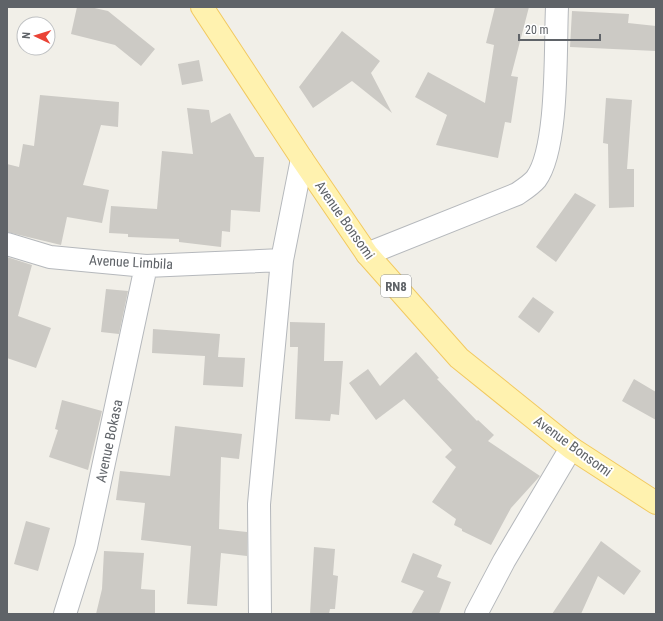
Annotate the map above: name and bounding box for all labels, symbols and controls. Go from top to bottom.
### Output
north arrow [16,16,56,56]
scale bar [519,16,600,42]
text: 20 m [525,23,549,37]
text: N [20,31,33,39]
street label: Avenue Bonsomi [312,178,378,262]
street label: Avenue Limbila [89,252,173,272]
road number: RN8 [381,275,411,297]
street label: Avenue Bokasa [92,398,126,484]
street label: Avenue Bonsomi [531,412,615,480]

